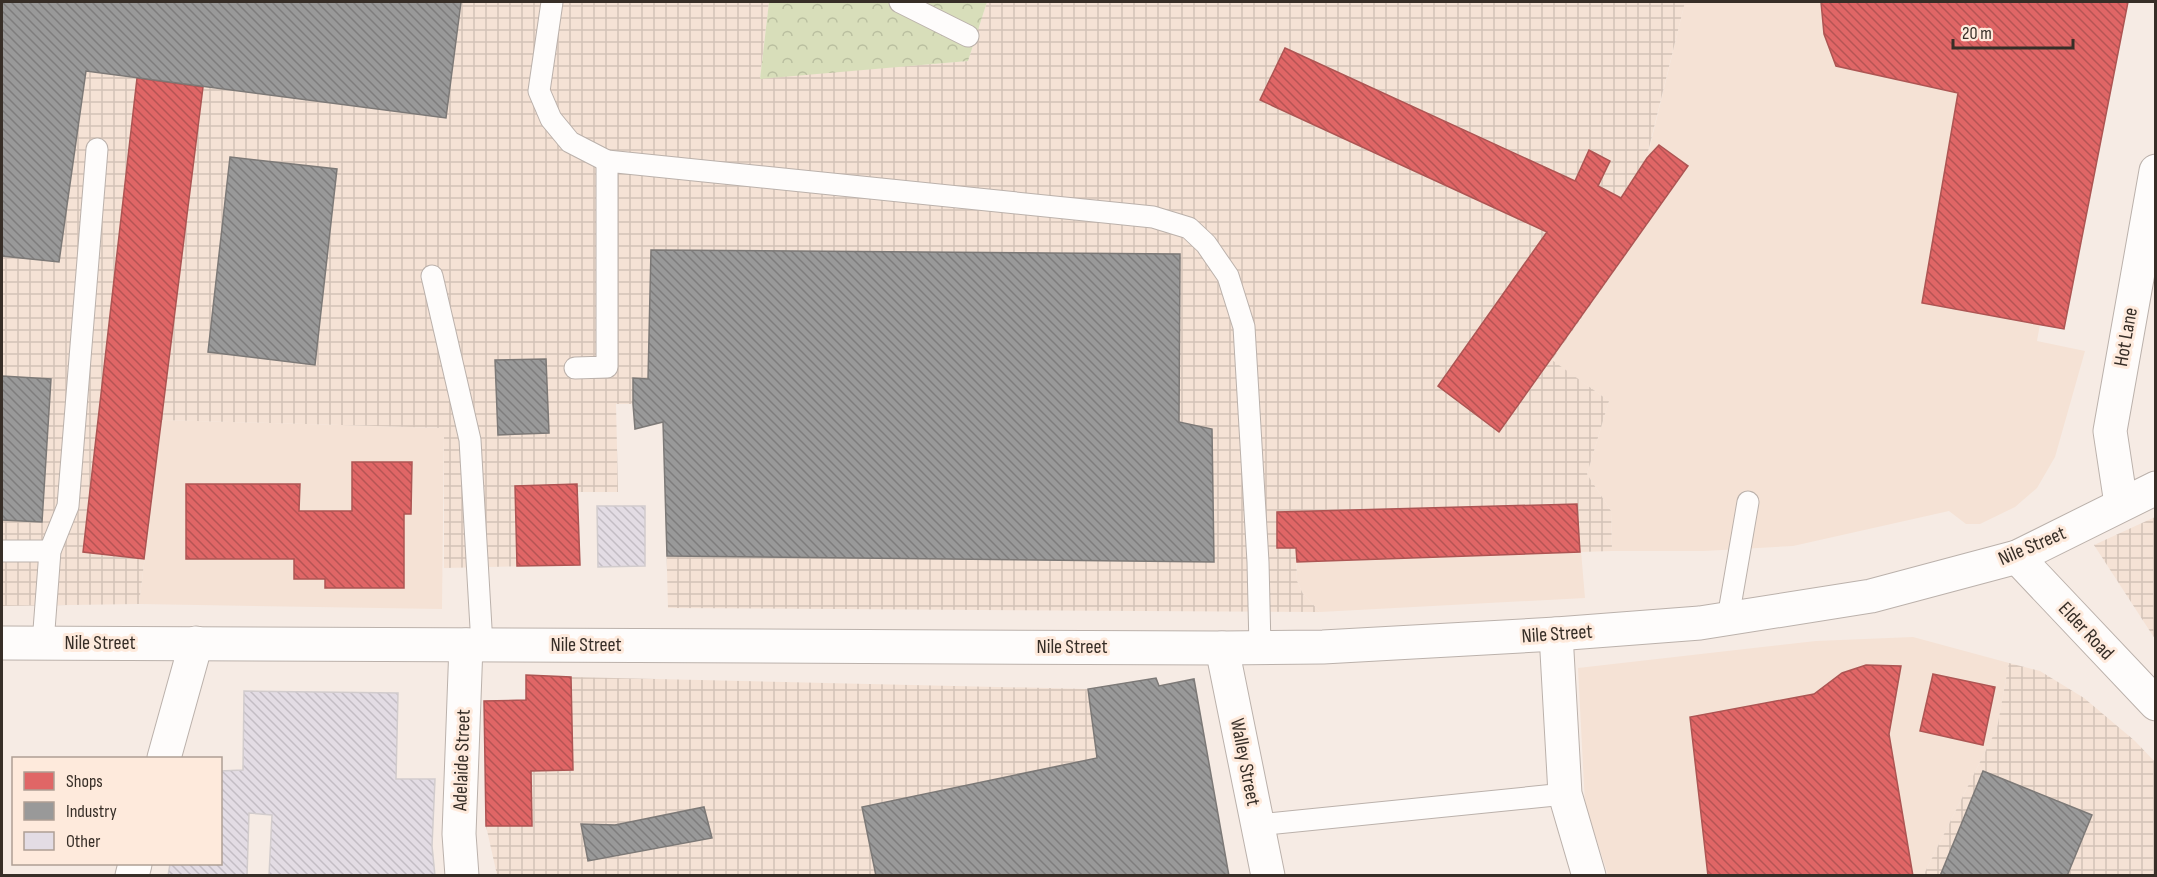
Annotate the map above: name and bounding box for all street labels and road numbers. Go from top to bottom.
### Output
street label: Hot Lane [2109,306,2143,368]
street label: Nile Street [1995,521,2069,571]
street label: Elder Road [2053,597,2119,665]
street label: Nile Street [1521,620,1593,648]
street label: Nile Street [64,631,136,655]
street label: Nile Street [550,633,622,657]
street label: Nile Street [1036,635,1108,659]
street label: Adelaide Street [448,709,476,812]
street label: Walley Street [1225,716,1265,808]

